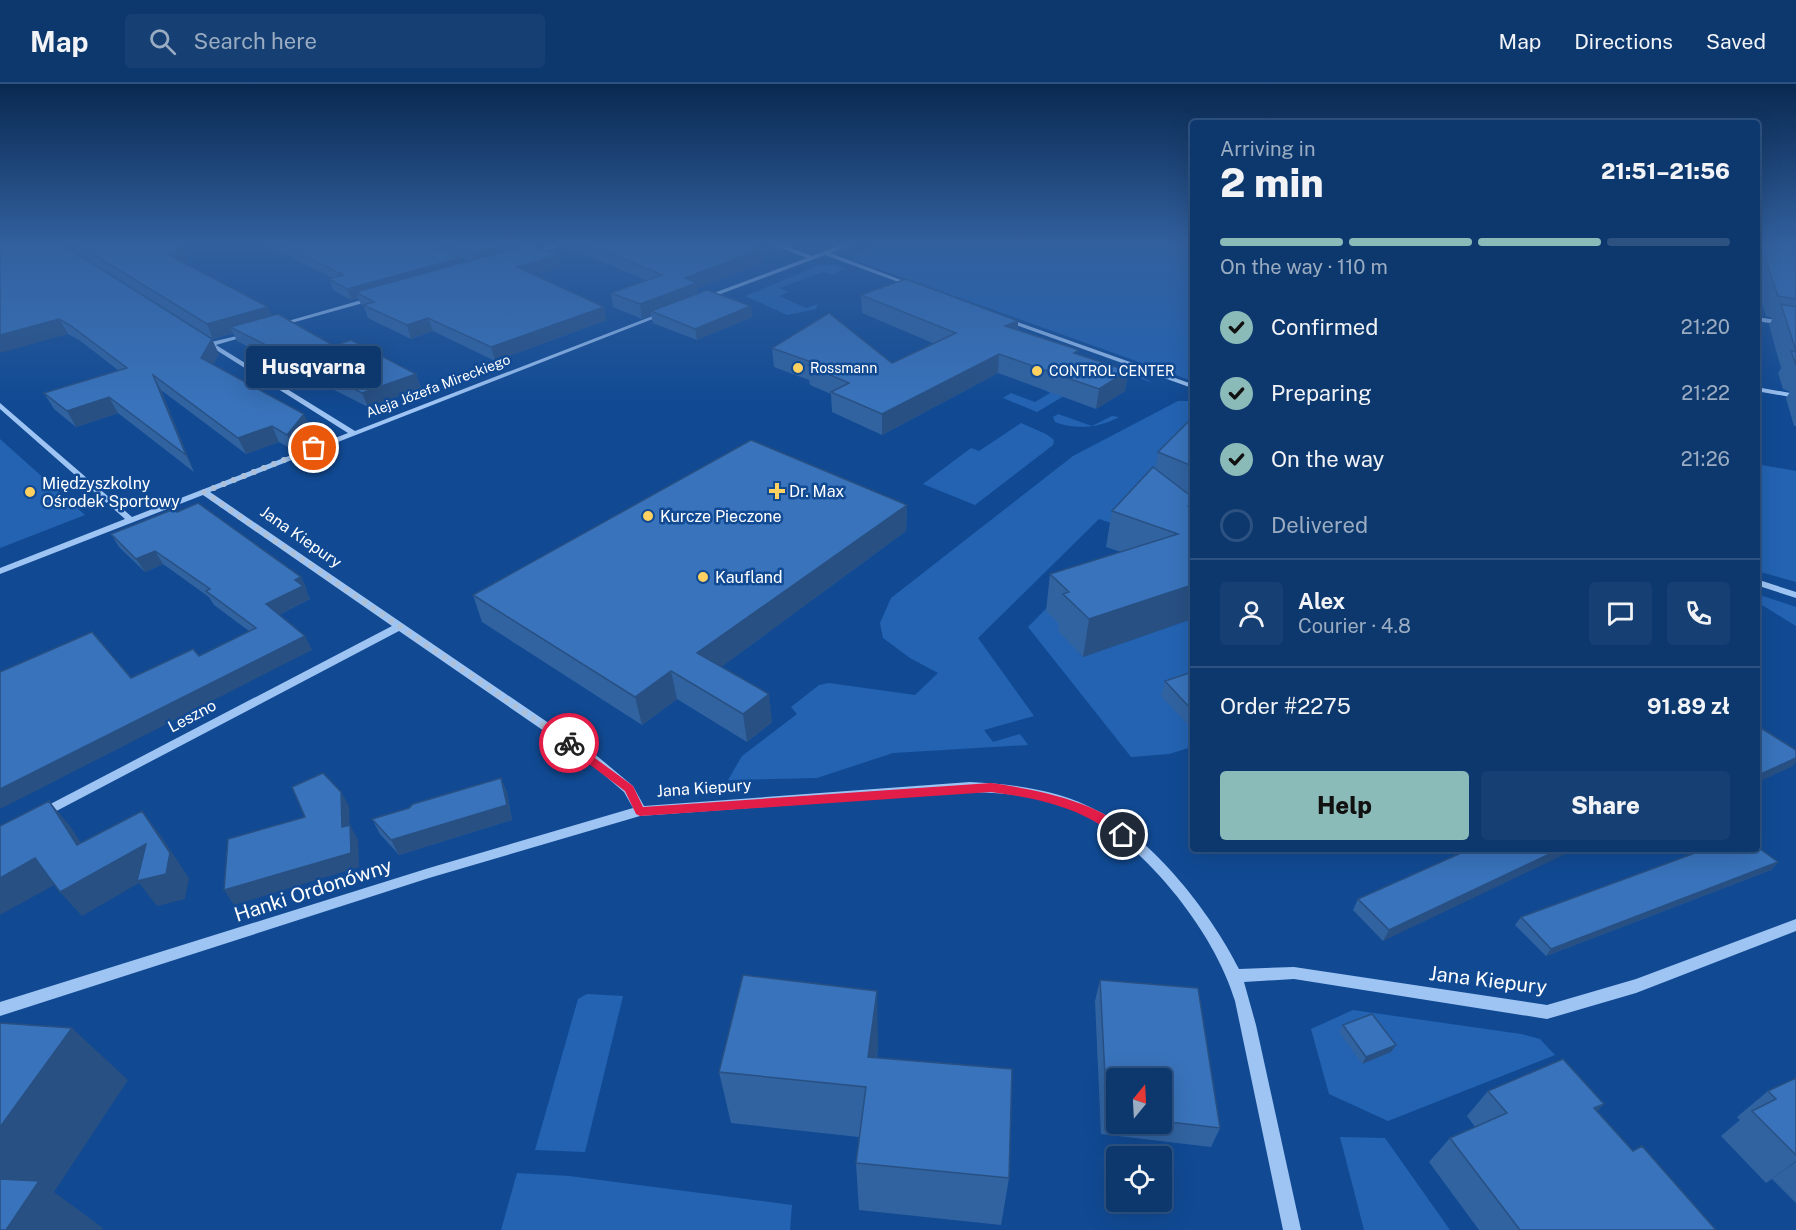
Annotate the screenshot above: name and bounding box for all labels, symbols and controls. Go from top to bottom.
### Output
search box [125,14,545,68]
text: Map [30,25,89,58]
icon: search [146,25,179,58]
text: Search here [194,28,317,54]
text: Map [1499,29,1541,54]
text: Directions [1574,29,1673,54]
text: Saved [1706,29,1766,54]
text: Arriving in [1220,137,1315,161]
text: 21:51–21:56 [1601,158,1730,184]
text: 2 min [1220,160,1324,206]
text: On the way · 110 m [1220,255,1388,279]
icon: check [1220,311,1253,344]
text: Confirmed [1271,314,1378,340]
text: 21:20 [1681,315,1730,339]
callout: Husqvarna [246,346,382,388]
street label: Aleja Józefa Mireckiego [364,351,512,421]
text: Husqvarna [262,355,365,379]
place label: Rossmann [810,360,877,376]
marker: Rossmann [791,361,805,375]
place label: CONTROL CENTER [1049,363,1174,379]
marker: CONTROL CENTER [1030,364,1044,378]
icon: check [1220,377,1253,410]
text: Preparing [1271,380,1372,406]
text: 21:22 [1681,381,1730,405]
pin [288,422,339,473]
icon: bag [297,431,330,464]
icon: check [1220,443,1253,476]
text: On the way [1271,446,1384,472]
text: 21:26 [1681,447,1730,471]
place label: Międzyszkolny Ośrodek Sportowy [42,474,180,511]
place label: Dr. Max [789,482,844,501]
marker: Dr. Max [770,484,784,498]
marker: Międzyszkolny Ośrodek Sportowy [23,485,37,499]
street label: Jana Kiepury [257,502,346,572]
place label: Kurcze Pieczone [660,507,782,526]
marker: Kurcze Pieczone [641,509,655,523]
text: Delivered [1271,512,1368,538]
place label: Kaufland [715,568,783,587]
marker: Kaufland [696,570,710,584]
button: person [1220,582,1283,645]
button: chat [1589,582,1652,645]
button: phone [1667,582,1730,645]
text: Alex [1298,588,1345,614]
text: Courier · 4.8 [1298,614,1411,638]
text: Order #2275 [1220,693,1351,719]
text: 91.89 zł [1647,693,1730,719]
street label: Leszno [165,695,219,737]
courier [539,713,599,773]
icon: bike [553,727,586,760]
button: Help [1220,771,1469,840]
button: Share [1481,771,1730,840]
street label: Jana Kiepury [656,775,752,801]
pin [1097,809,1148,860]
icon: home [1106,818,1139,851]
street label: Hanki Ordonówny [231,853,395,927]
street label: Jana Kiepury [1428,961,1549,999]
north arrow [1106,1068,1172,1134]
map controls [1106,1068,1172,1212]
button: locate [1106,1146,1172,1212]

